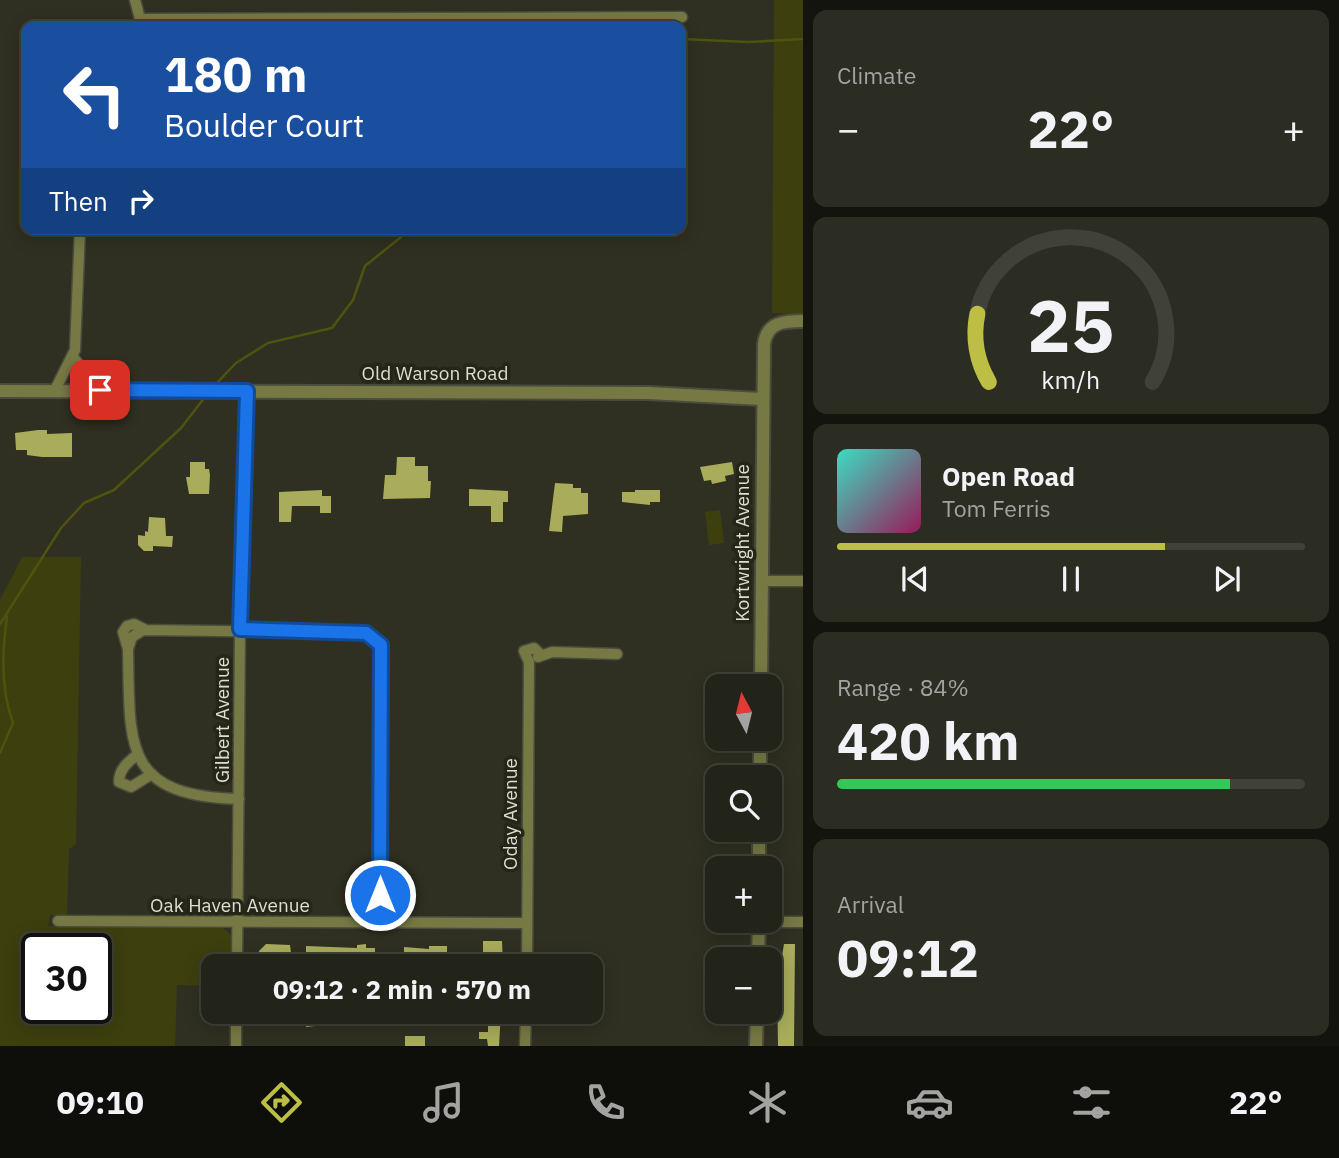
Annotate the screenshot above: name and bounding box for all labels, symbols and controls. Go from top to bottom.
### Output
text: 180 m [164,42,308,105]
icon: left [49,49,140,140]
text: Climate [837,60,916,90]
text: 22° [1028,95,1114,162]
text: Boulder Court [164,104,364,146]
text: − [837,104,860,153]
text: + [1282,104,1305,153]
icon: right [122,182,160,220]
text: Then [49,184,108,218]
text: 25 [1027,277,1115,372]
pin [70,360,130,420]
street label: Old Warson Road [362,361,508,385]
text: km/h [1042,363,1100,396]
icon: arrive [81,371,119,409]
text: Open Road [942,459,1075,493]
street label: Kortwright Avenue [730,464,754,622]
text: Tom Ferris [942,493,1051,523]
icon: previous [896,560,934,598]
icon: pause [1052,560,1090,598]
icon: next [1208,560,1246,598]
street label: Gilbert Avenue [210,657,234,783]
text: Range · 84% [837,672,969,702]
north arrow [705,674,782,751]
map controls [705,674,782,1024]
text: 420 km [837,707,1019,774]
street label: Oday Avenue [498,758,522,870]
button: search [705,765,782,842]
button: + [705,856,782,933]
position arrow [343,858,417,932]
text: Arrival [837,889,904,919]
street label: Oak Haven Avenue [150,893,310,917]
text: 09:12 [837,924,979,991]
speed limit sign: 30 [21,933,112,1024]
button: − [705,947,782,1024]
text: 09:12 · 2 min · 570 m [273,972,531,1006]
icon: directions [257,1078,306,1127]
icon: music [419,1078,468,1127]
icon: phone [581,1078,630,1127]
icon: climate [743,1078,792,1127]
icon: car [905,1078,954,1127]
icon: filters [1067,1078,1116,1127]
text: 09:10 [57,1081,144,1123]
text: 22° [1229,1081,1282,1123]

